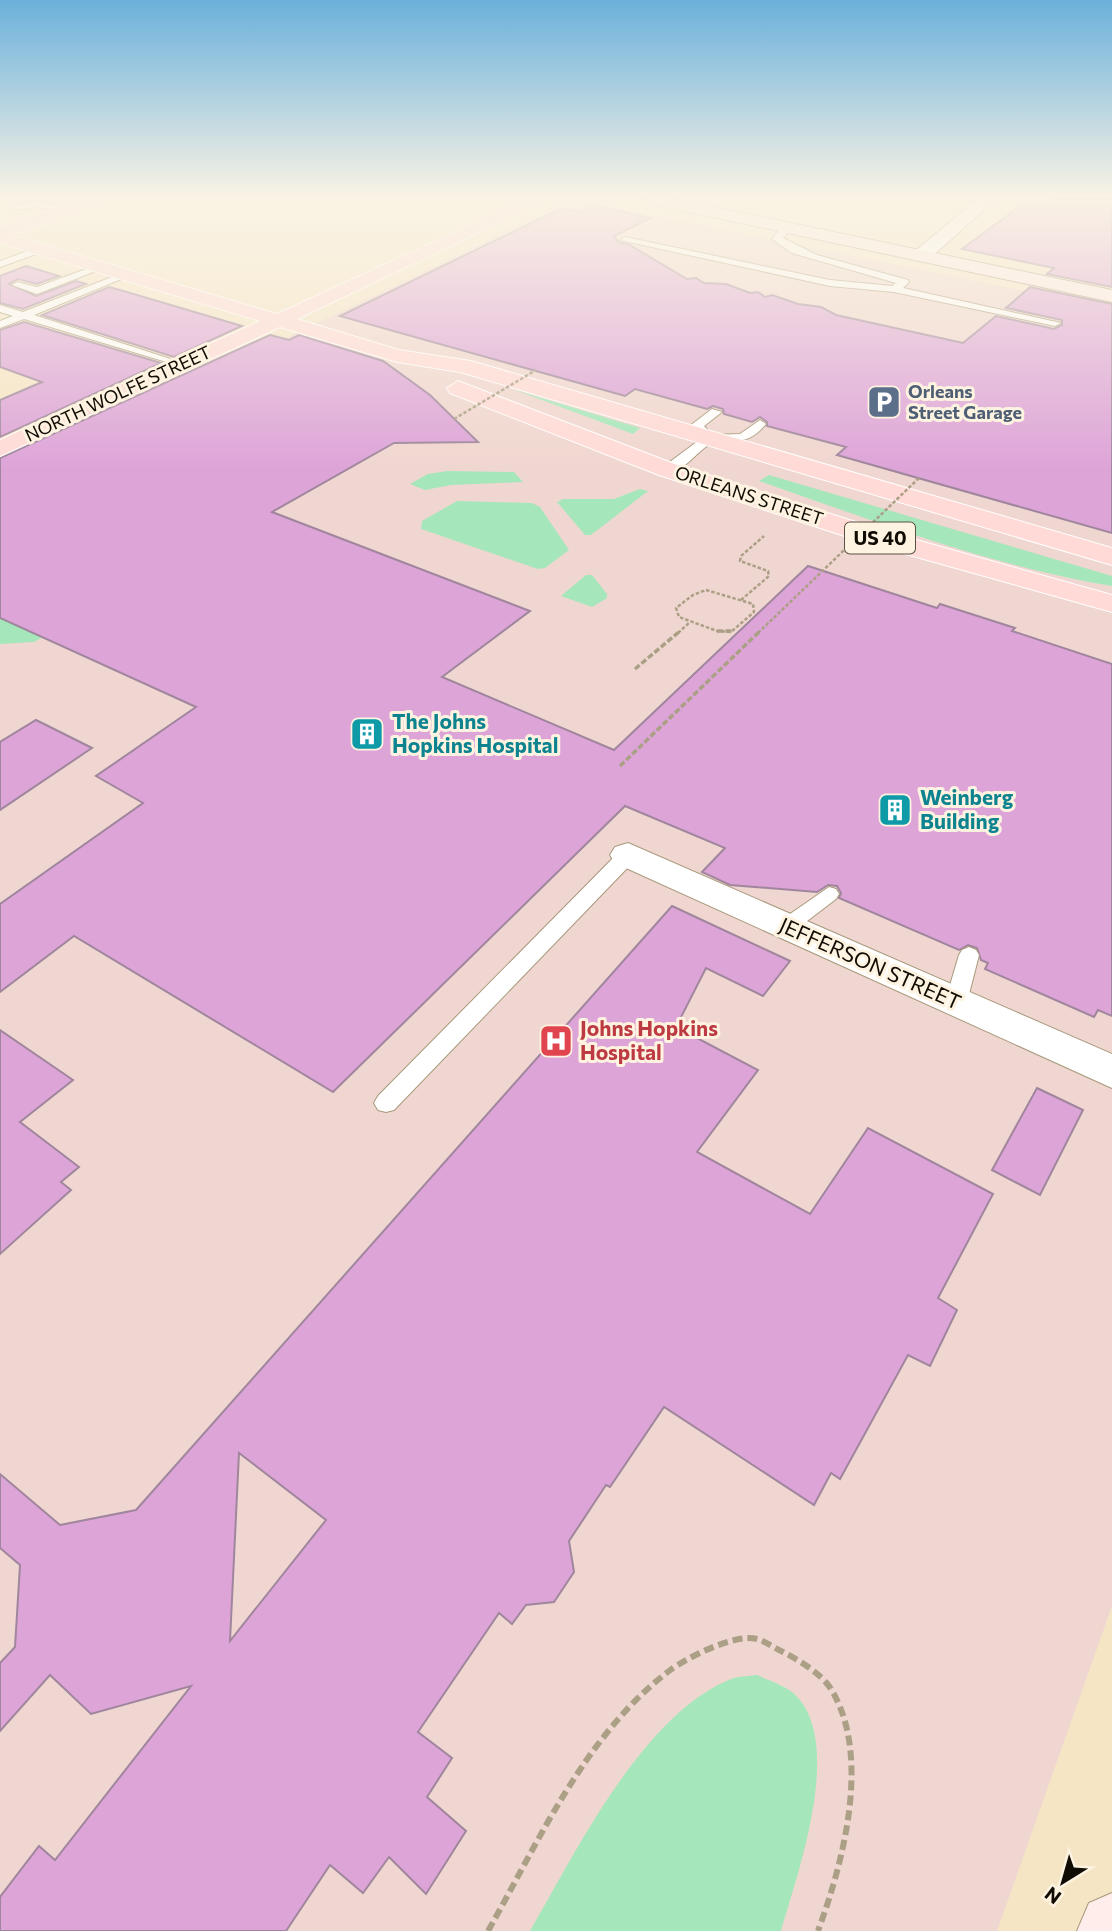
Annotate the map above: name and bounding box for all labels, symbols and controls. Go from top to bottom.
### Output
street label: NORTH WOLFE STREET [21,340,214,446]
place label: Orleans Street Garage [908,380,1022,423]
parking icon: Orleans Street Garage [865,383,903,421]
street label: ORLEANS STREET [672,461,826,529]
road number: US 40 [845,523,915,554]
place label: The Johns Hopkins Hospital [392,708,558,757]
building icon: The Johns Hopkins Hospital [348,715,386,753]
place label: Weinberg Building [920,784,1014,833]
building icon: Weinberg Building [876,791,914,829]
street label: JEFFERSON STREET [776,911,965,1014]
place label: Johns Hopkins Hospital [580,1015,718,1064]
hospital icon: Johns Hopkins Hospital [537,1022,575,1060]
north arrow [1028,1847,1098,1917]
text: N [1040,1882,1065,1909]

